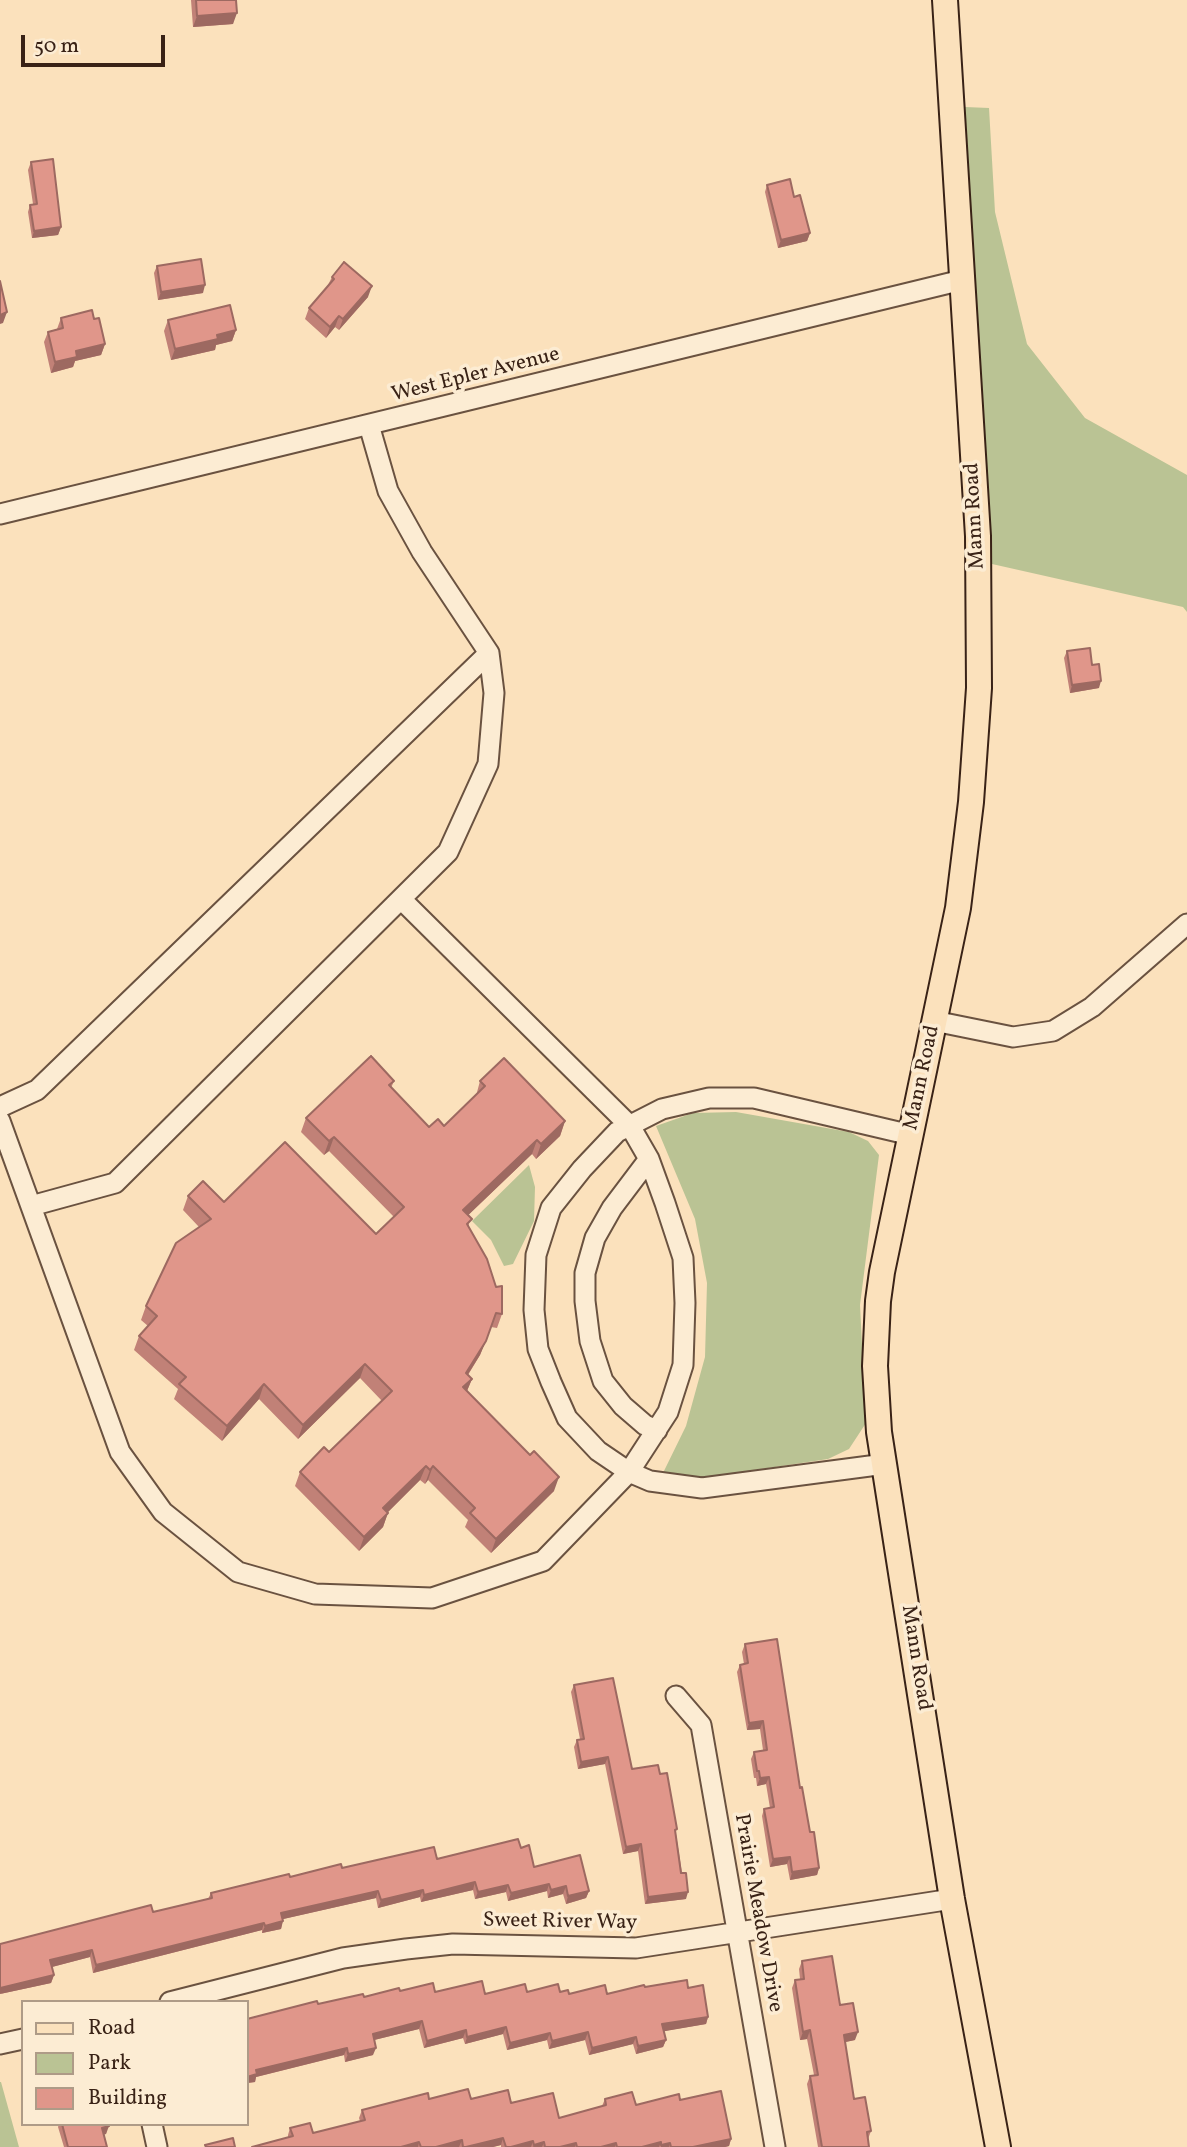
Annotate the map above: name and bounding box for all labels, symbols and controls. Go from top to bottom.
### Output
scale bar [24,21,168,65]
text: 50 m [34,32,79,61]
street label: West Epler Avenue [389,343,563,409]
street label: Mann Road [961,462,991,570]
street label: Mann Road [900,1023,946,1133]
street label: Mann Road [894,1603,936,1713]
street label: Prairie Meadow Drive [727,1812,787,2014]
street label: Sweet River Way [483,1909,637,1937]
legend [21,2000,248,2126]
text: Road [88,2014,135,2043]
text: Park [88,2049,131,2078]
text: Building [88,2084,167,2113]

